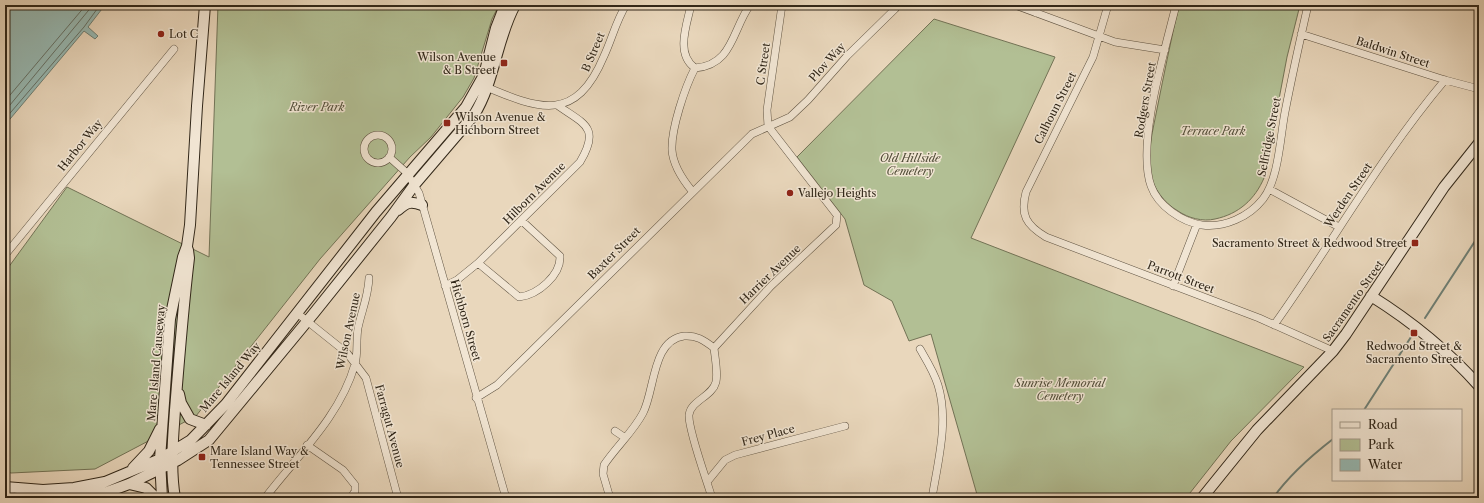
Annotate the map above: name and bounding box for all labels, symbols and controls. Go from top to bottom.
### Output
place label: Lot C [169,27,198,41]
marker: Lot C [156,29,166,39]
street label: B Street [578,30,608,74]
street label: Baldwin Street [1354,33,1432,71]
street label: Plov Way [806,39,849,84]
street label: C Street [753,42,773,86]
place label: Wilson Avenue & B Street [416,50,496,77]
marker: Wilson Avenue & B Street [499,58,509,68]
street label: Rodgers Street [1131,61,1159,139]
street label: Calhoun Street [1031,70,1079,146]
street label: Selfridge Street [1254,96,1284,178]
park label: River Park [289,100,345,114]
place label: Wilson Avenue & Hichborn Street [454,110,546,137]
street label: Harbor Way [55,116,106,174]
marker: Wilson Avenue & Hichborn Street [442,118,452,128]
park label: Terrace Park [1180,124,1246,138]
park label: Old Hillside Cemetery [880,151,941,178]
street label: Hilborn Avenue [500,159,568,227]
street label: Werden Street [1320,160,1375,231]
place label: Vallejo Heights [797,186,876,200]
marker: Vallejo Heights [785,188,795,198]
street label: Baxter Street [585,224,643,282]
place label: Sacramento Street & Redwood Street [1212,236,1407,250]
marker: Sacramento Street & Redwood Street [1410,238,1420,248]
street label: Harrier Avenue [736,241,804,307]
street label: Sacramento Street [1320,257,1386,345]
street label: Parrott Street [1146,258,1217,296]
street label: Hichborn Street [448,277,484,363]
street label: Wilson Avenue [333,291,363,372]
street label: Mare Island Causeway [144,303,168,422]
marker: Redwood Street & Sacramento Street [1409,328,1419,338]
street label: Mare Island Way [197,338,264,415]
place label: Redwood Street & Sacramento Street [1366,339,1462,366]
park label: Sunrise Memorial Cemetery [1014,376,1107,403]
street label: Farragut Avenue [372,383,408,469]
legend [1332,409,1462,481]
text: Road [1368,417,1398,432]
street label: Frey Place [740,421,796,449]
text: Park [1368,437,1395,452]
place label: Mare Island Way & Tennessee Street [210,444,309,471]
marker: Mare Island Way & Tennessee Street [197,452,207,462]
text: Water [1367,457,1402,472]

